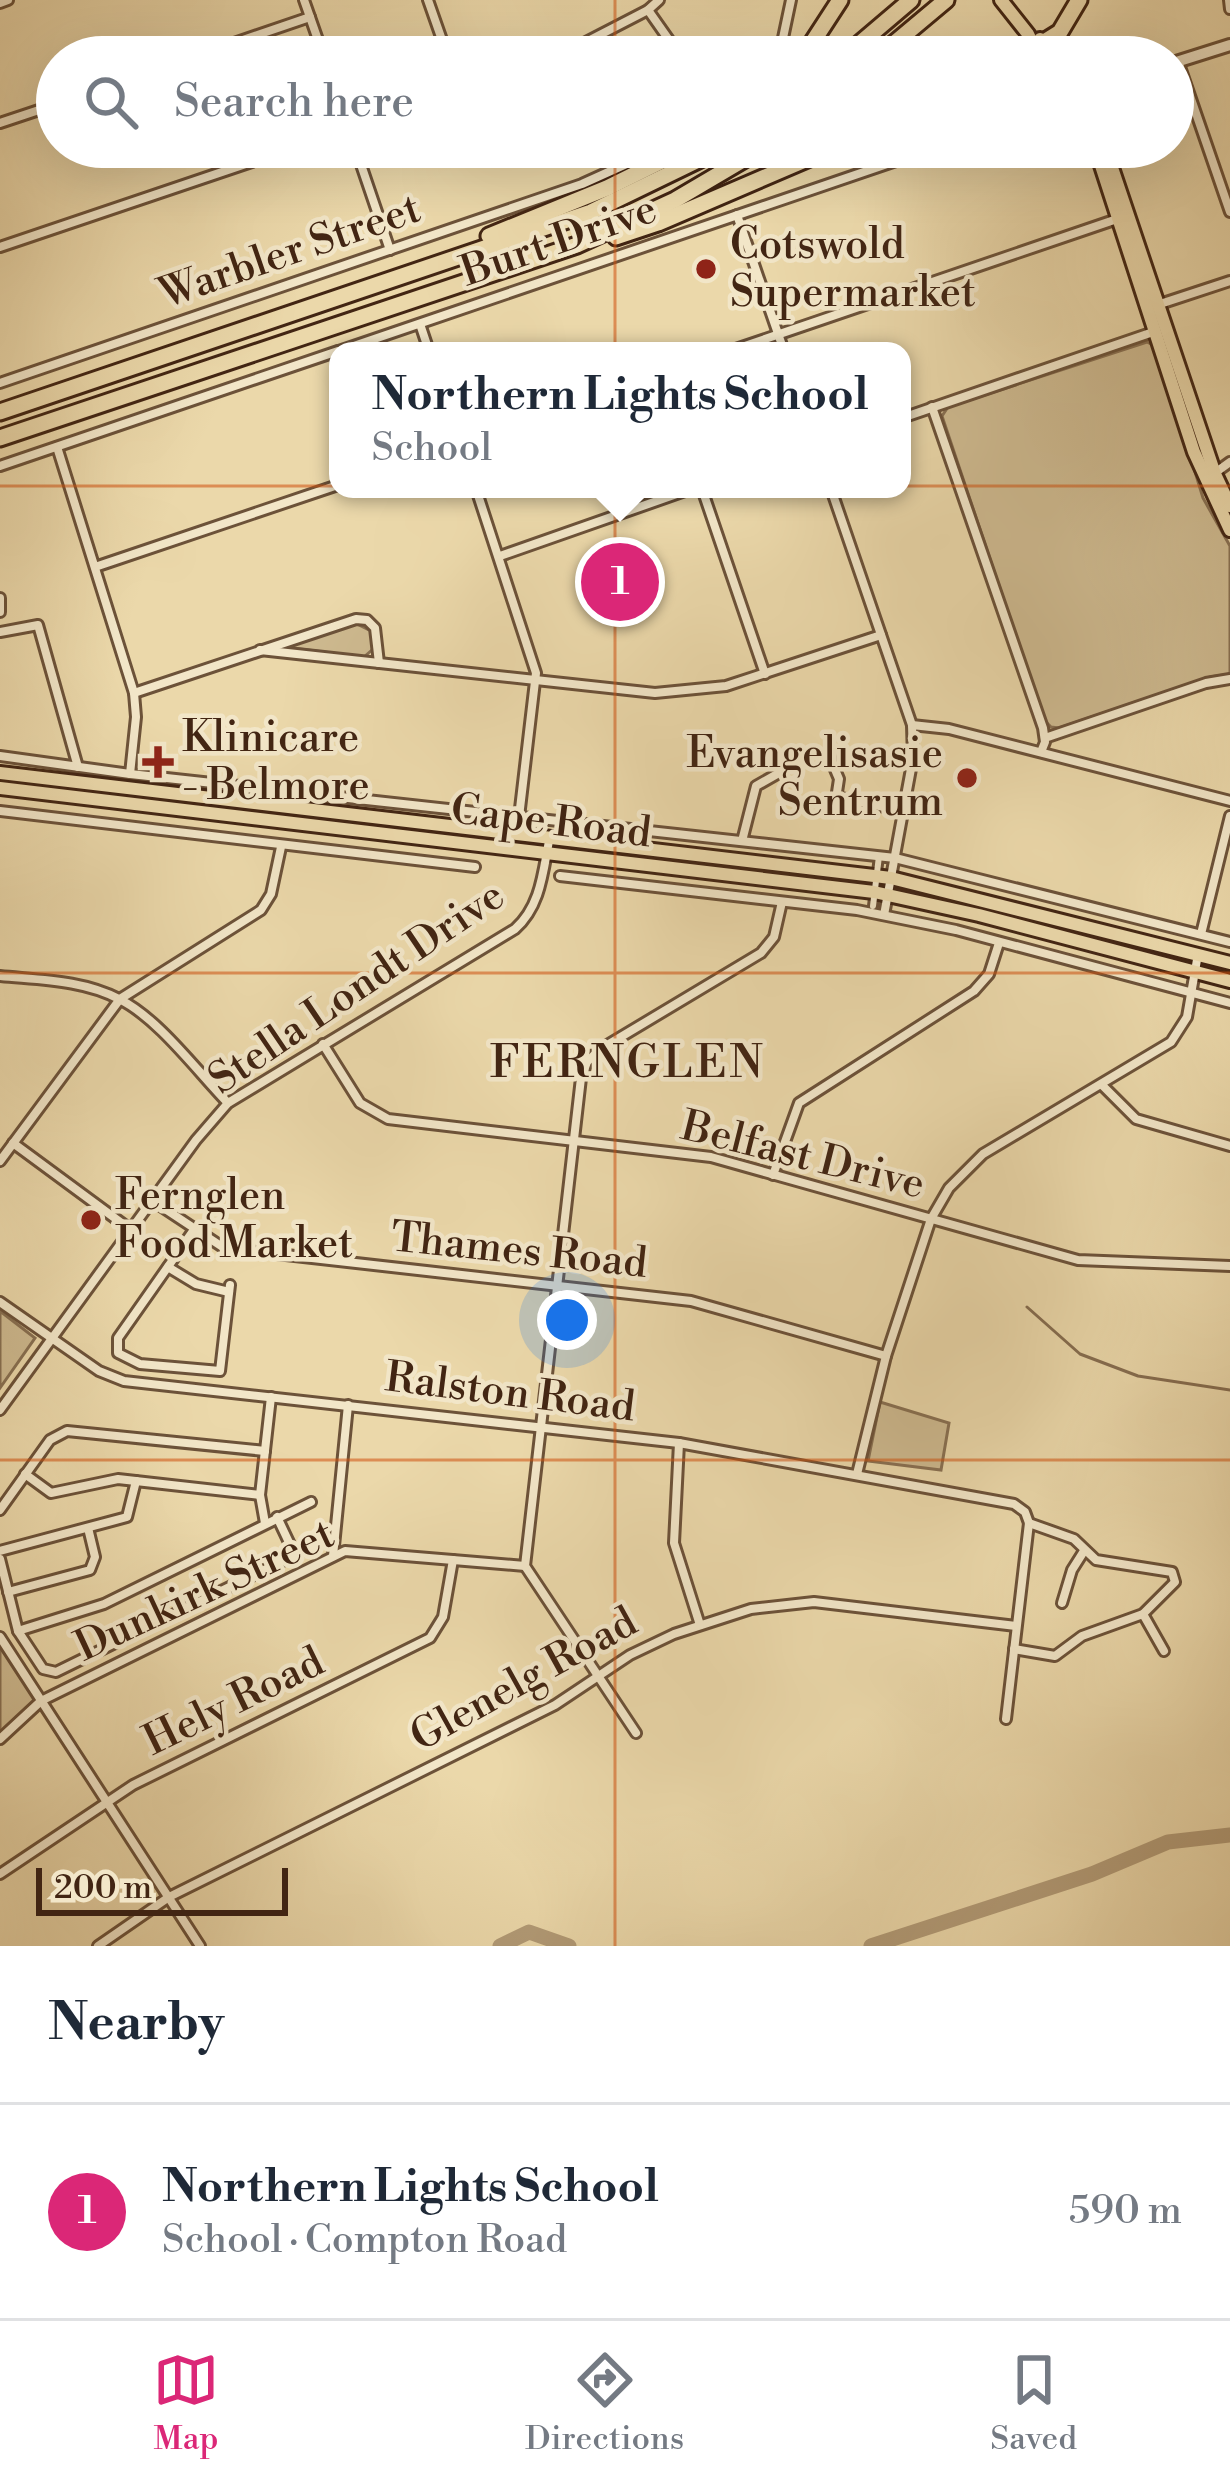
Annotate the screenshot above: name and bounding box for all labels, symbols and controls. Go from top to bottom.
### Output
search box [36,36,1194,168]
icon: search [78,69,144,135]
text: Search here [174,74,414,131]
street label: Warbler Street [150,182,428,322]
street label: Burt Drive [453,183,664,299]
place label: Cotswold Supermarket [730,219,976,320]
marker: Cotswold Supermarket [693,256,719,282]
popup [329,342,911,498]
text: Northern Lights School [372,367,868,424]
text: School [372,424,492,473]
pin: 1 [581,537,659,627]
place label: Klinicare - Belmore [182,712,370,813]
place label: Evangelisasie Sentrum [686,728,943,829]
marker: Klinicare - Belmore [145,749,171,775]
marker: Evangelisasie Sentrum [954,765,980,791]
street label: Cape Road [448,783,654,861]
street label: Stella Londt Drive [199,869,515,1107]
district label: FERNGLEN [490,1035,766,1092]
street label: Belfast Drive [675,1100,930,1212]
place label: Fernglen Food Market [115,1170,353,1271]
marker: Fernglen Food Market [78,1207,104,1233]
street label: Thames Road [388,1211,650,1291]
your location [537,1290,597,1350]
street label: Ralston Road [382,1351,638,1435]
street label: Dunkirk Street [67,1508,343,1674]
street label: Glenelg Road [401,1596,647,1765]
street label: Hely Road [135,1636,333,1769]
scale bar [36,1862,288,1915]
text: 200 m [54,1868,152,1909]
text: Nearby [48,1992,224,2056]
text: Northern Lights School [162,2159,659,2216]
text: 1 [78,2187,96,2236]
text: 590 m [1069,2187,1182,2236]
text: School · Compton Road [162,2216,567,2265]
tab: Map [153,2347,219,2460]
tab: Directions [525,2347,684,2460]
tab: Saved [990,2347,1077,2460]

